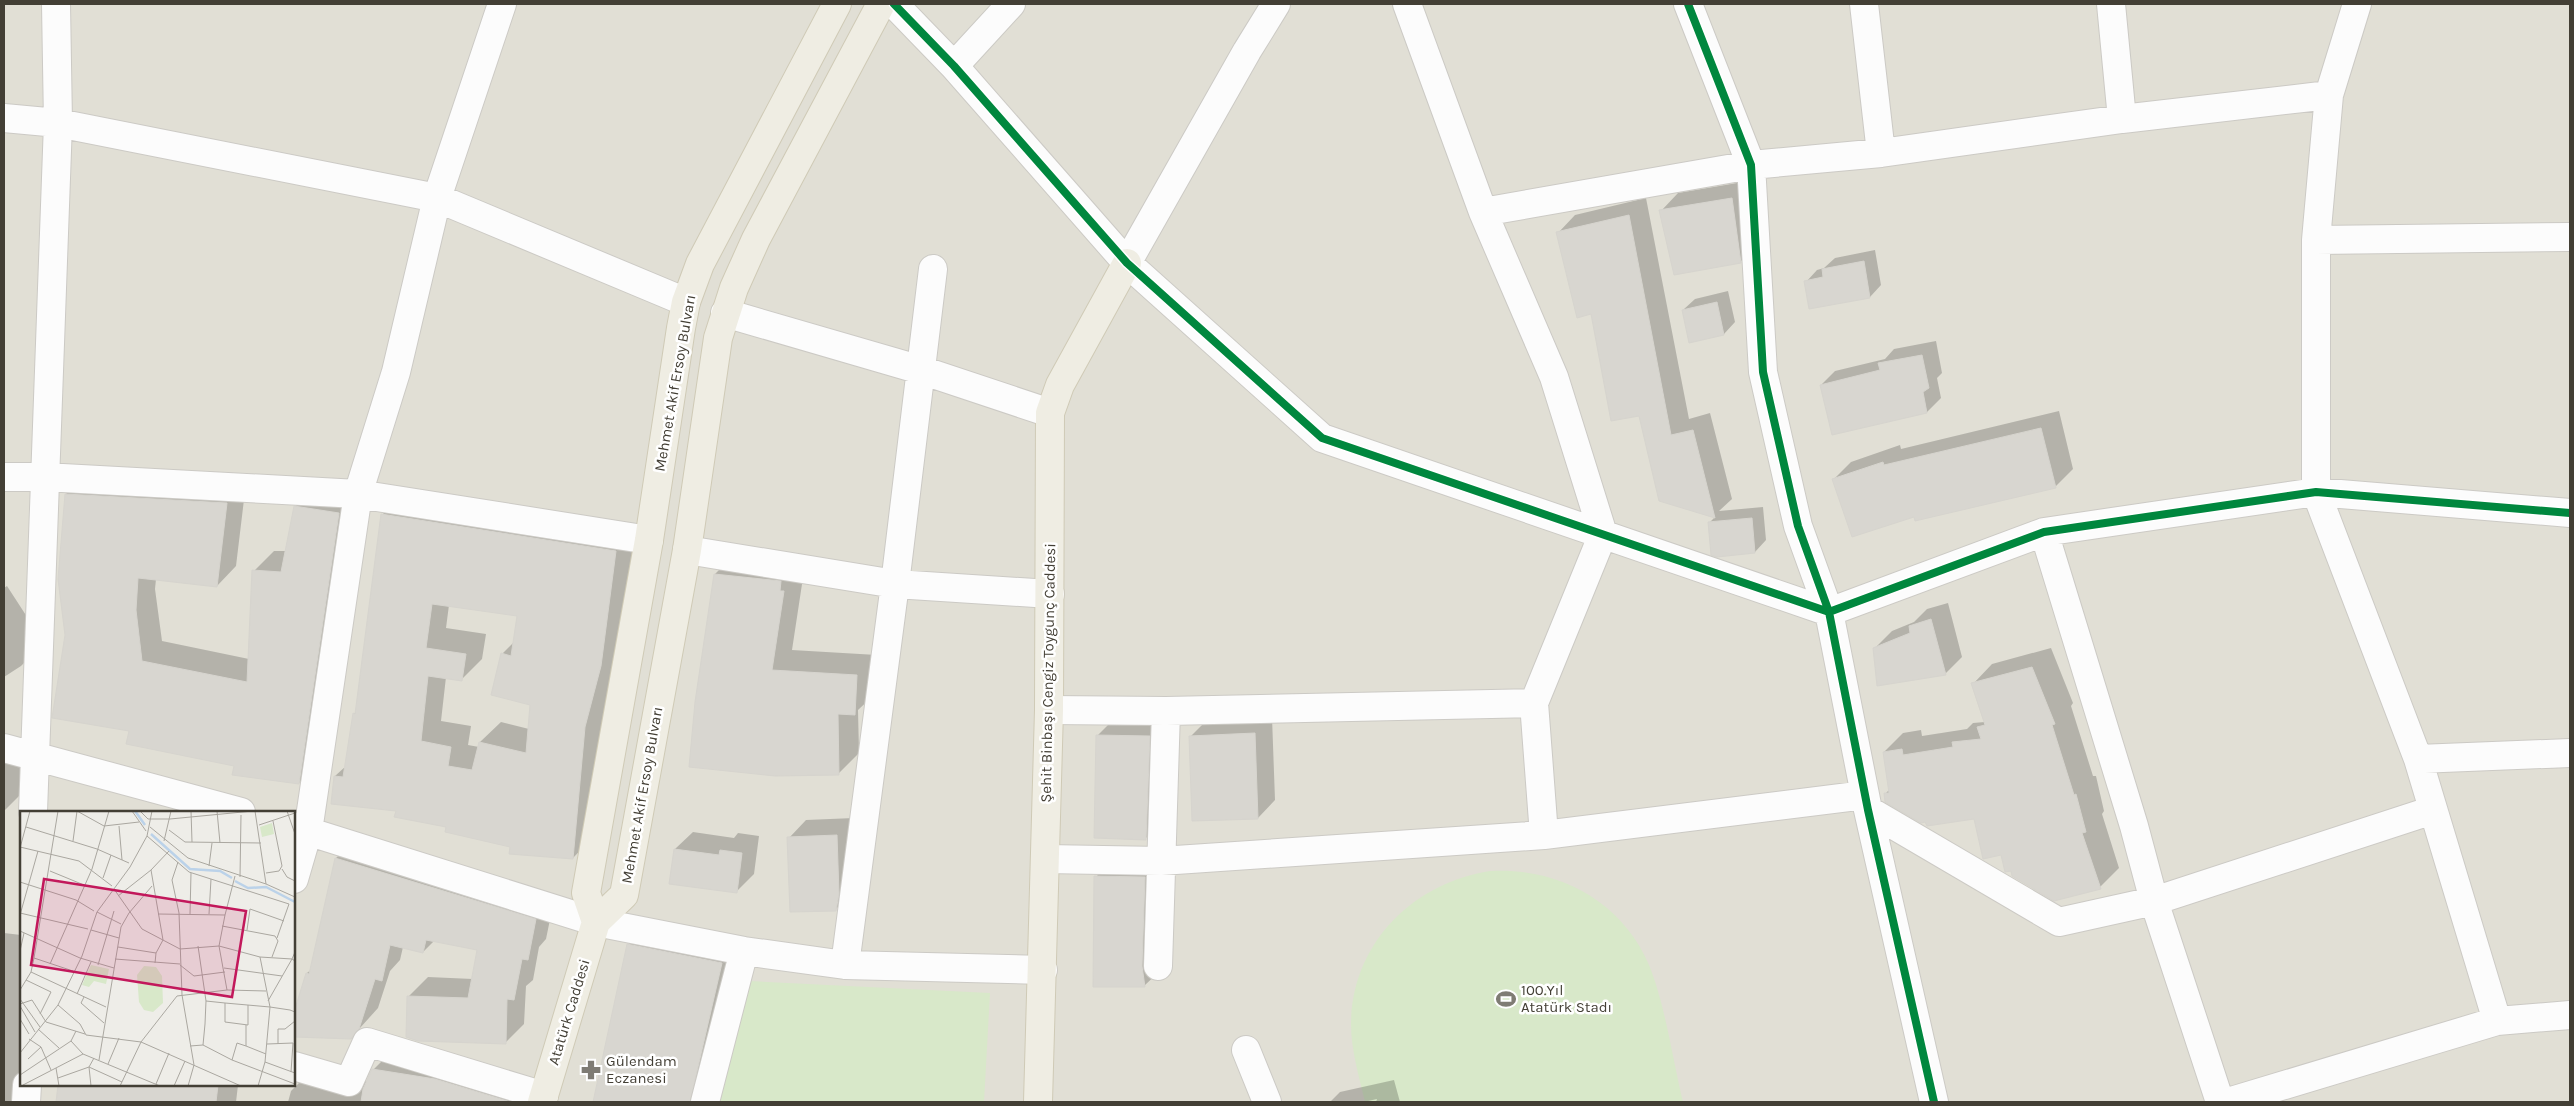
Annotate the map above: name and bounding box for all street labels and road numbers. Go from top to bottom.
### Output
street label: Mehmet Akif Ersoy Bulvarı [651,293,699,473]
street label: Şehit Binbaşı Cengiz Toygunç Caddesi [1037,543,1059,803]
street label: Mehmet Akif Ersoy Bulvarı [618,705,666,885]
street label: Atatürk Caddesi [544,957,594,1067]

